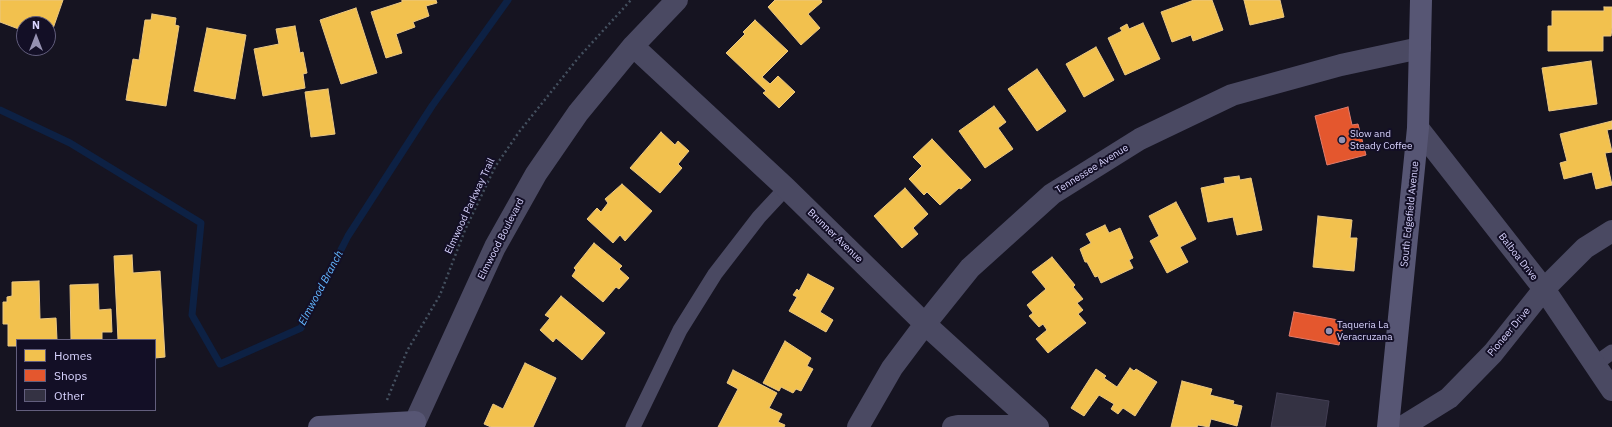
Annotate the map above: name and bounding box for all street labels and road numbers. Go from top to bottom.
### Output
street label: Tennessee Avenue [1053,142,1131,196]
street label: Elmwood Parkway Trail [443,156,497,256]
street label: South Edgefield Avenue [1398,161,1422,267]
street label: Elmwood Boulevard [475,196,527,282]
street label: Brunner Avenue [805,207,865,265]
street label: Balboa Drive [1496,231,1540,283]
street label: Pioneer Drive [1485,305,1533,359]

